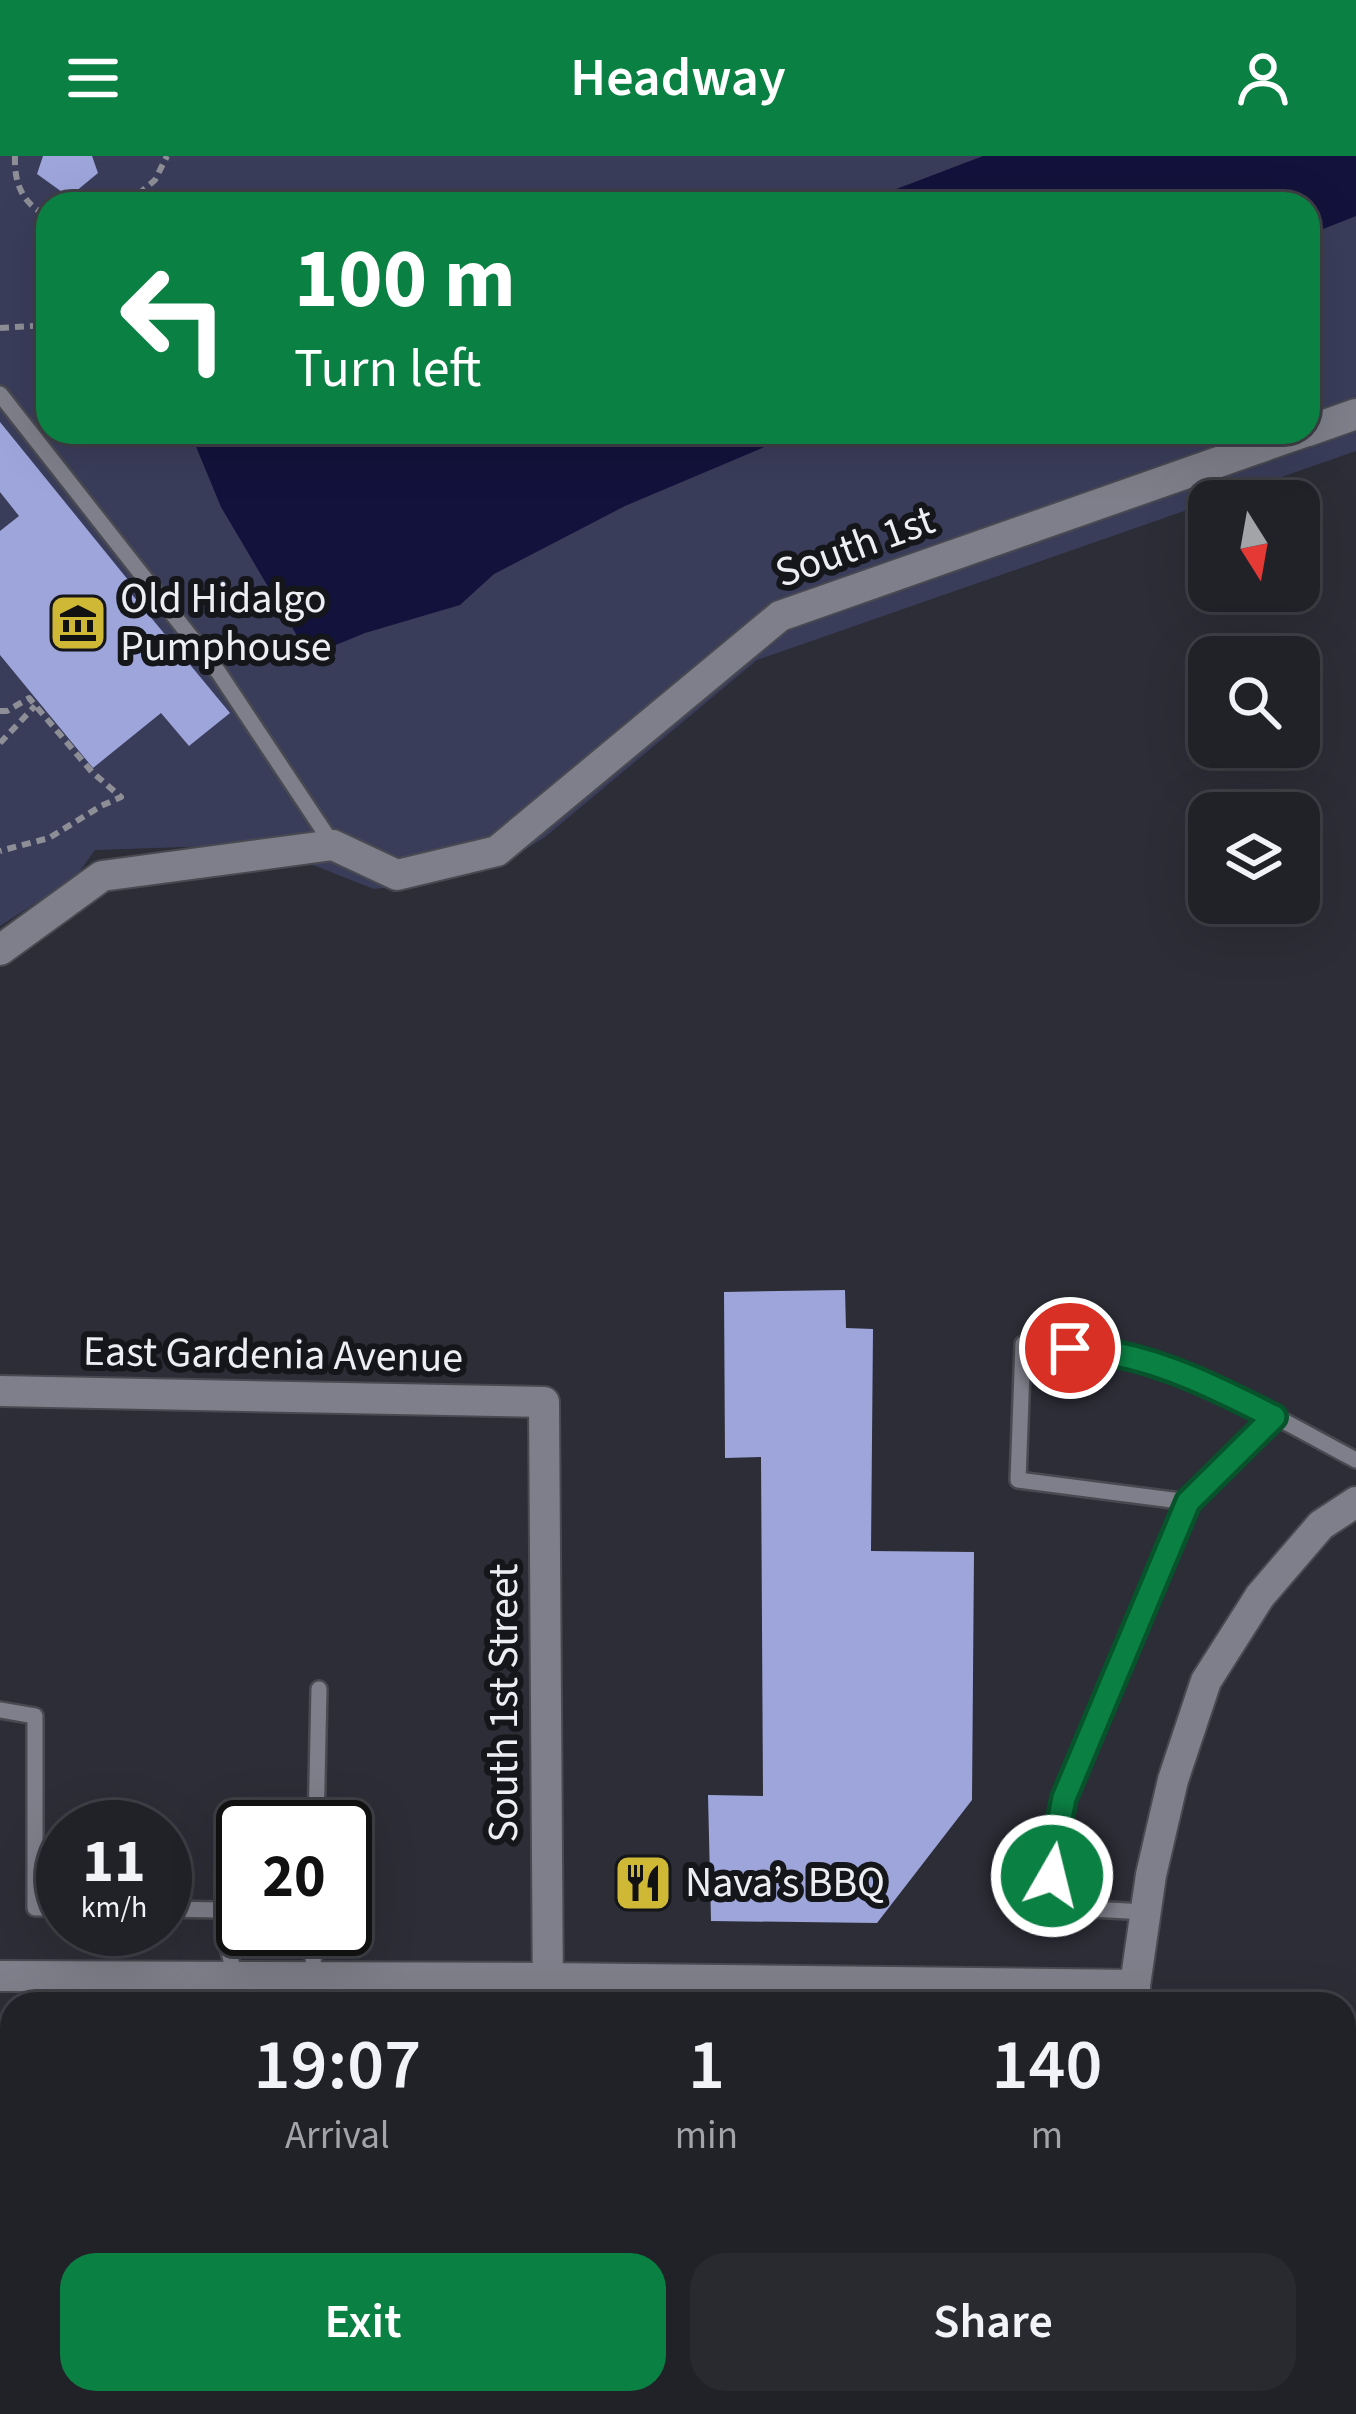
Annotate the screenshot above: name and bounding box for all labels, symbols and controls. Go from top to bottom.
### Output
text: Headway [570,40,786,117]
icon: menu [60,45,126,111]
icon: person [1230,45,1296,111]
text: 100 m [294,220,516,340]
icon: left [96,240,252,396]
text: Turn left [294,331,481,408]
north arrow [1188,480,1320,612]
map controls [1188,480,1320,924]
street label: South 1st [767,491,943,603]
place label: Old Hidalgo Pumphouse [120,569,332,677]
museum icon: Old Hidalgo Pumphouse [47,592,109,654]
button: search [1188,636,1320,768]
button: layers [1188,792,1320,924]
pin [1019,1297,1121,1399]
icon: arrive [1037,1315,1103,1381]
street label: East Gardenia Avenue [82,1322,464,1388]
street label: South 1st Street [474,1564,534,1842]
speed limit sign: 20 [216,1800,372,1956]
position arrow [989,1813,1115,1939]
text: 11 [82,1820,146,1905]
restaurant icon: Nava’s BBQ [612,1852,674,1914]
place label: Nava’s BBQ [685,1853,885,1913]
text: km/h [81,1886,147,1929]
text: 19:07 [254,2014,421,2117]
text: 1 [688,2014,725,2117]
text: 140 [992,2014,1102,2117]
text: Arrival [285,2108,390,2164]
text: min [675,2108,738,2164]
text: m [1031,2108,1063,2164]
button: Exit [60,2253,666,2391]
button: Share [690,2253,1296,2391]

